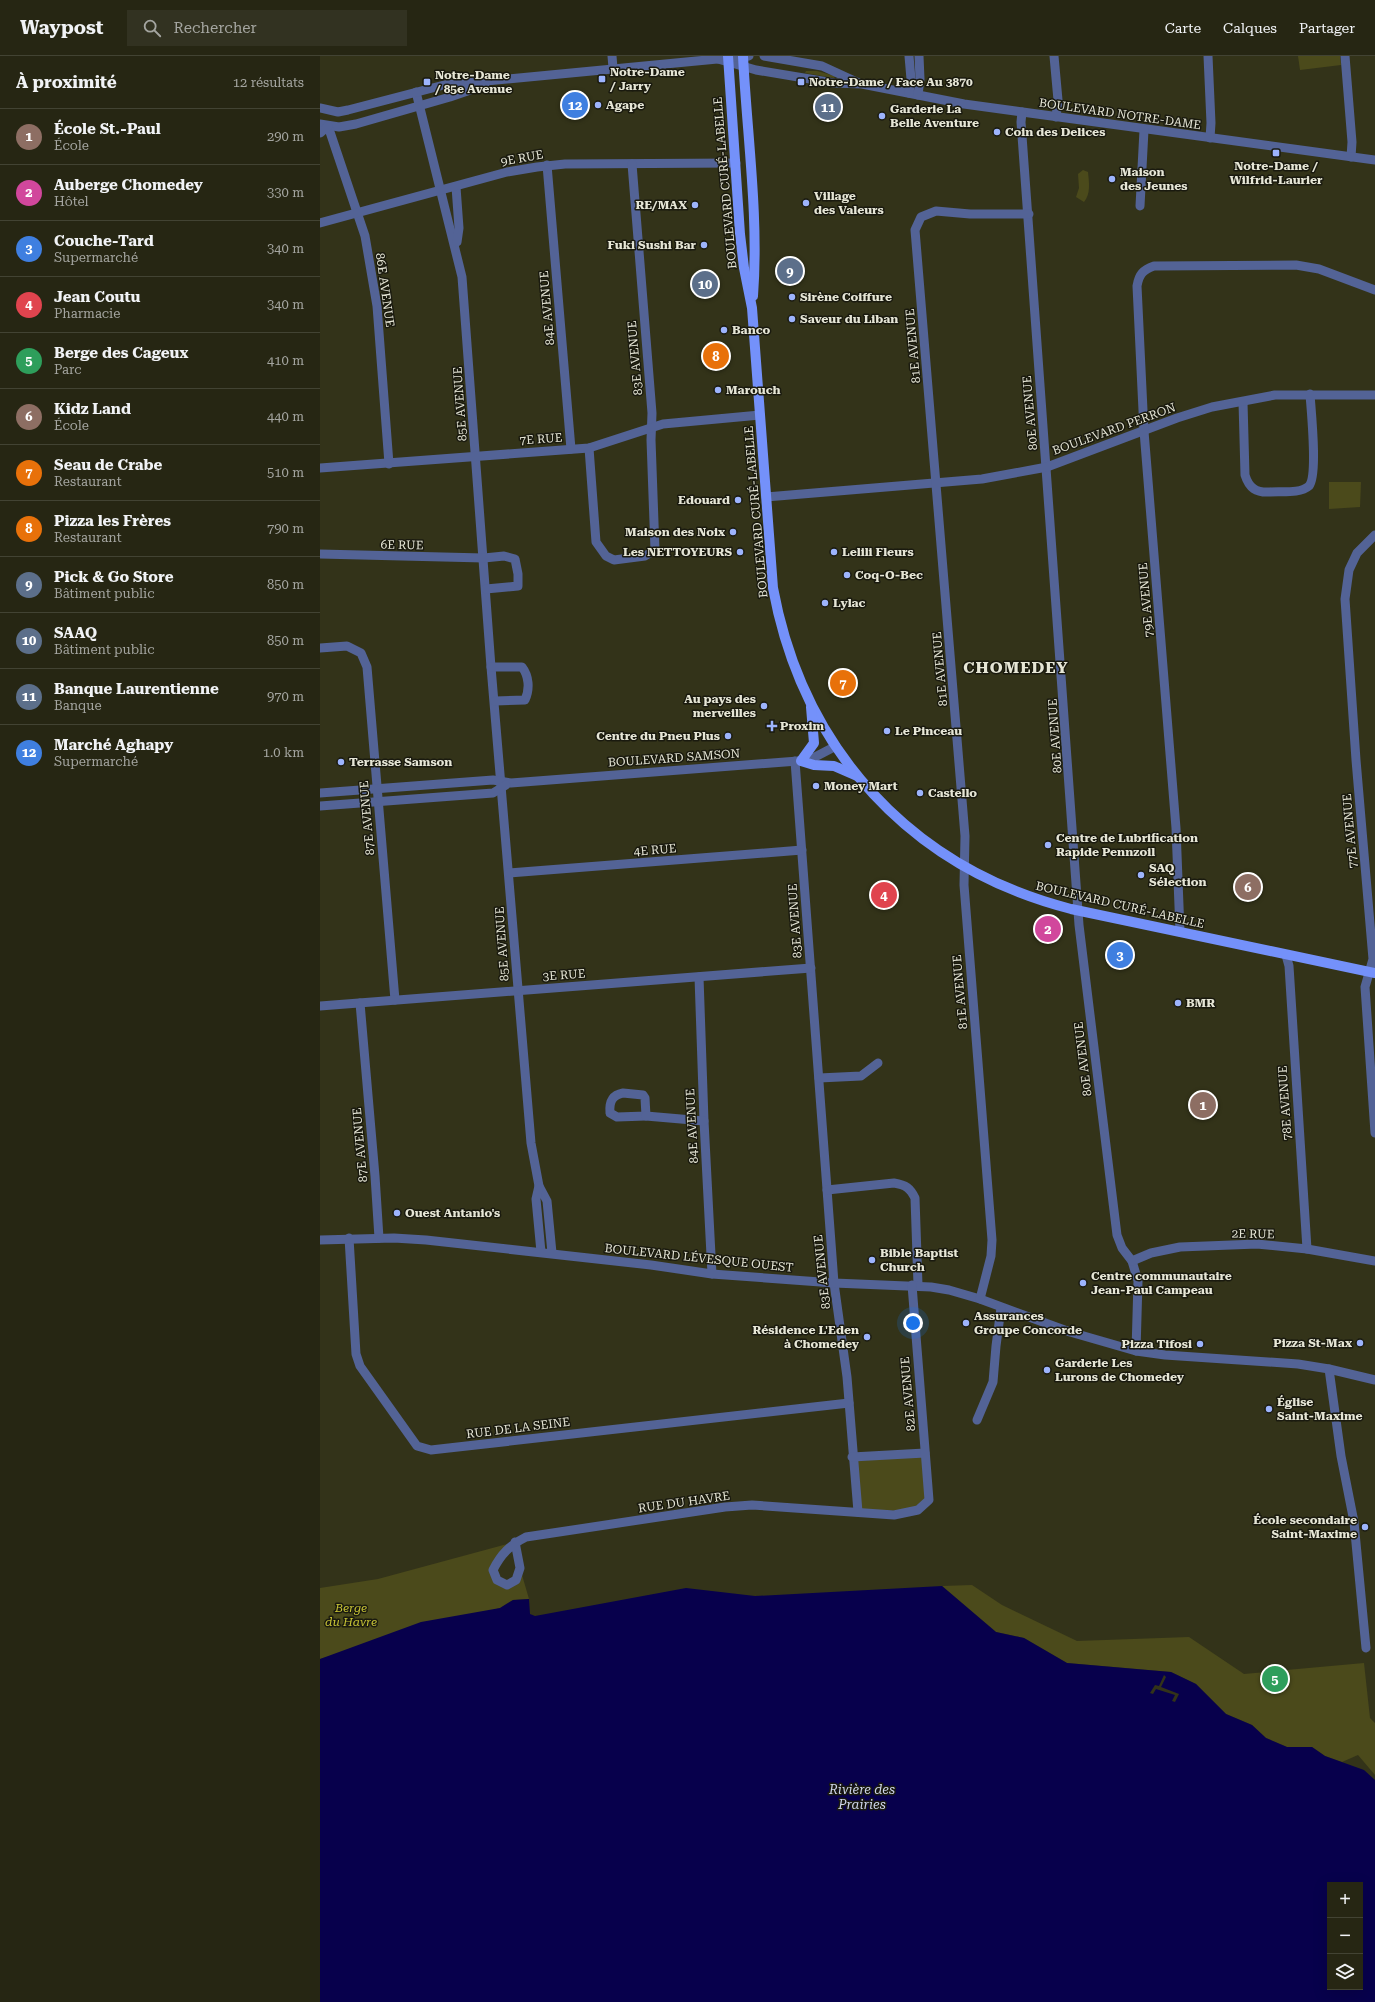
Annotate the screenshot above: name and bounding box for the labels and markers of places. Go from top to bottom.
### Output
place label: Notre-Dame / Jarry [609,65,685,93]
place label: Notre-Dame / 85e Avenue [434,68,512,96]
marker: Notre-Dame / Jarry [597,74,607,84]
place label: Notre-Dame / Face Au 3870 [809,75,973,89]
marker: Notre-Dame / 85e Avenue [422,77,432,87]
marker: Notre-Dame / Face Au 3870 [796,77,806,87]
pin: 12 [562,90,588,120]
pin: 11 [815,92,841,122]
place label: Agape [606,98,644,112]
marker: Agape [593,100,603,110]
place label: Garderie La Belle Aventure [890,102,979,130]
marker: Garderie La Belle Aventure [877,111,887,121]
place label: Coin des Delices [1005,125,1105,139]
marker: Coin des Delices [992,127,1002,137]
marker: Notre-Dame / Wilfrid-Laurier [1271,148,1281,158]
place label: Notre-Dame / Wilfrid-Laurier [1229,159,1323,187]
place label: Maison des Jeunes [1120,165,1188,193]
marker: Maison des Jeunes [1107,174,1117,184]
place label: Village des Valeurs [814,189,884,217]
place label: RE/MAX [635,198,687,212]
marker: Village des Valeurs [801,198,811,208]
marker: RE/MAX [690,200,700,210]
place label: Fuki Sushi Bar [607,238,697,252]
marker: Fuki Sushi Bar [699,240,709,250]
pin: 9 [777,256,803,286]
pin: 10 [692,269,718,299]
place label: Sirène Coiffure [800,290,892,304]
marker: Sirène Coiffure [787,292,797,302]
place label: Saveur du Liban [800,312,898,326]
marker: Saveur du Liban [787,314,797,324]
place label: Banco [732,323,771,337]
marker: Banco [719,325,729,335]
pin: 8 [703,341,729,371]
place label: Marouch [726,383,781,397]
marker: Marouch [713,385,723,395]
place label: Edouard [678,493,730,507]
marker: Edouard [733,495,743,505]
place label: Maison des Noix [625,525,725,539]
marker: Maison des Noix [728,527,738,537]
place label: Les NETTOYEURS [623,545,732,559]
place label: Lelili Fleurs [842,545,914,559]
marker: Les NETTOYEURS [735,547,745,557]
marker: Lelili Fleurs [829,547,839,557]
place label: Coq-O-Bec [855,568,923,582]
marker: Coq-O-Bec [842,570,852,580]
place label: Lylac [833,596,866,610]
marker: Lylac [820,598,830,608]
pin: 7 [830,668,856,698]
place label: Au pays des merveilles [684,692,756,720]
marker: Au pays des merveilles [759,701,769,711]
place label: Proxim [780,719,824,733]
marker: Proxim [767,721,777,731]
place label: Le Pinceau [895,724,962,738]
marker: Le Pinceau [882,726,892,736]
place label: Centre du Pneu Plus [596,729,720,743]
marker: Centre du Pneu Plus [723,731,733,741]
place label: Terrasse Samson [349,755,452,769]
marker: Terrasse Samson [336,757,346,767]
place label: Money Mart [824,779,898,793]
marker: Money Mart [811,781,821,791]
place label: Castello [928,786,977,800]
marker: Castello [915,788,925,798]
place label: Centre de Lubrification Rapide Pennzoil [1056,831,1198,859]
marker: Centre de Lubrification Rapide Pennzoil [1043,840,1053,850]
place label: SAQ Sélection [1149,861,1206,889]
marker: SAQ Sélection [1136,870,1146,880]
pin: 6 [1235,872,1261,902]
pin: 4 [871,880,897,910]
pin: 2 [1035,914,1061,944]
pin: 3 [1107,940,1133,970]
place label: BMR [1186,996,1215,1010]
marker: BMR [1173,998,1183,1008]
pin: 1 [1190,1090,1216,1120]
place label: Ouest Antanio's [405,1206,500,1220]
marker: Ouest Antanio's [392,1208,402,1218]
place label: Bible Baptist Church [880,1246,958,1274]
marker: Bible Baptist Church [867,1255,877,1265]
place label: Centre communautaire Jean-Paul Campeau [1091,1269,1232,1297]
marker: Centre communautaire Jean-Paul Campeau [1078,1278,1088,1288]
place label: Assurances Groupe Concorde [974,1309,1082,1337]
marker: Assurances Groupe Concorde [961,1318,971,1328]
place label: Résidence L'Eden à Chomedey [753,1323,860,1351]
marker: Résidence L'Eden à Chomedey [862,1332,872,1342]
place label: Pizza St-Max [1273,1336,1352,1350]
place label: Pizza Tifosi [1122,1337,1192,1351]
marker: Pizza St-Max [1355,1338,1365,1348]
marker: Pizza Tifosi [1195,1339,1205,1349]
place label: Garderie Les Lurons de Chomedey [1055,1356,1185,1384]
marker: Garderie Les Lurons de Chomedey [1042,1365,1052,1375]
place label: Église Saint-Maxime [1277,1395,1363,1423]
marker: Église Saint-Maxime [1264,1404,1274,1414]
place label: École secondaire Saint-Maxime [1253,1513,1357,1541]
marker: École secondaire Saint-Maxime [1360,1522,1370,1532]
pin: 5 [1262,1664,1288,1694]

